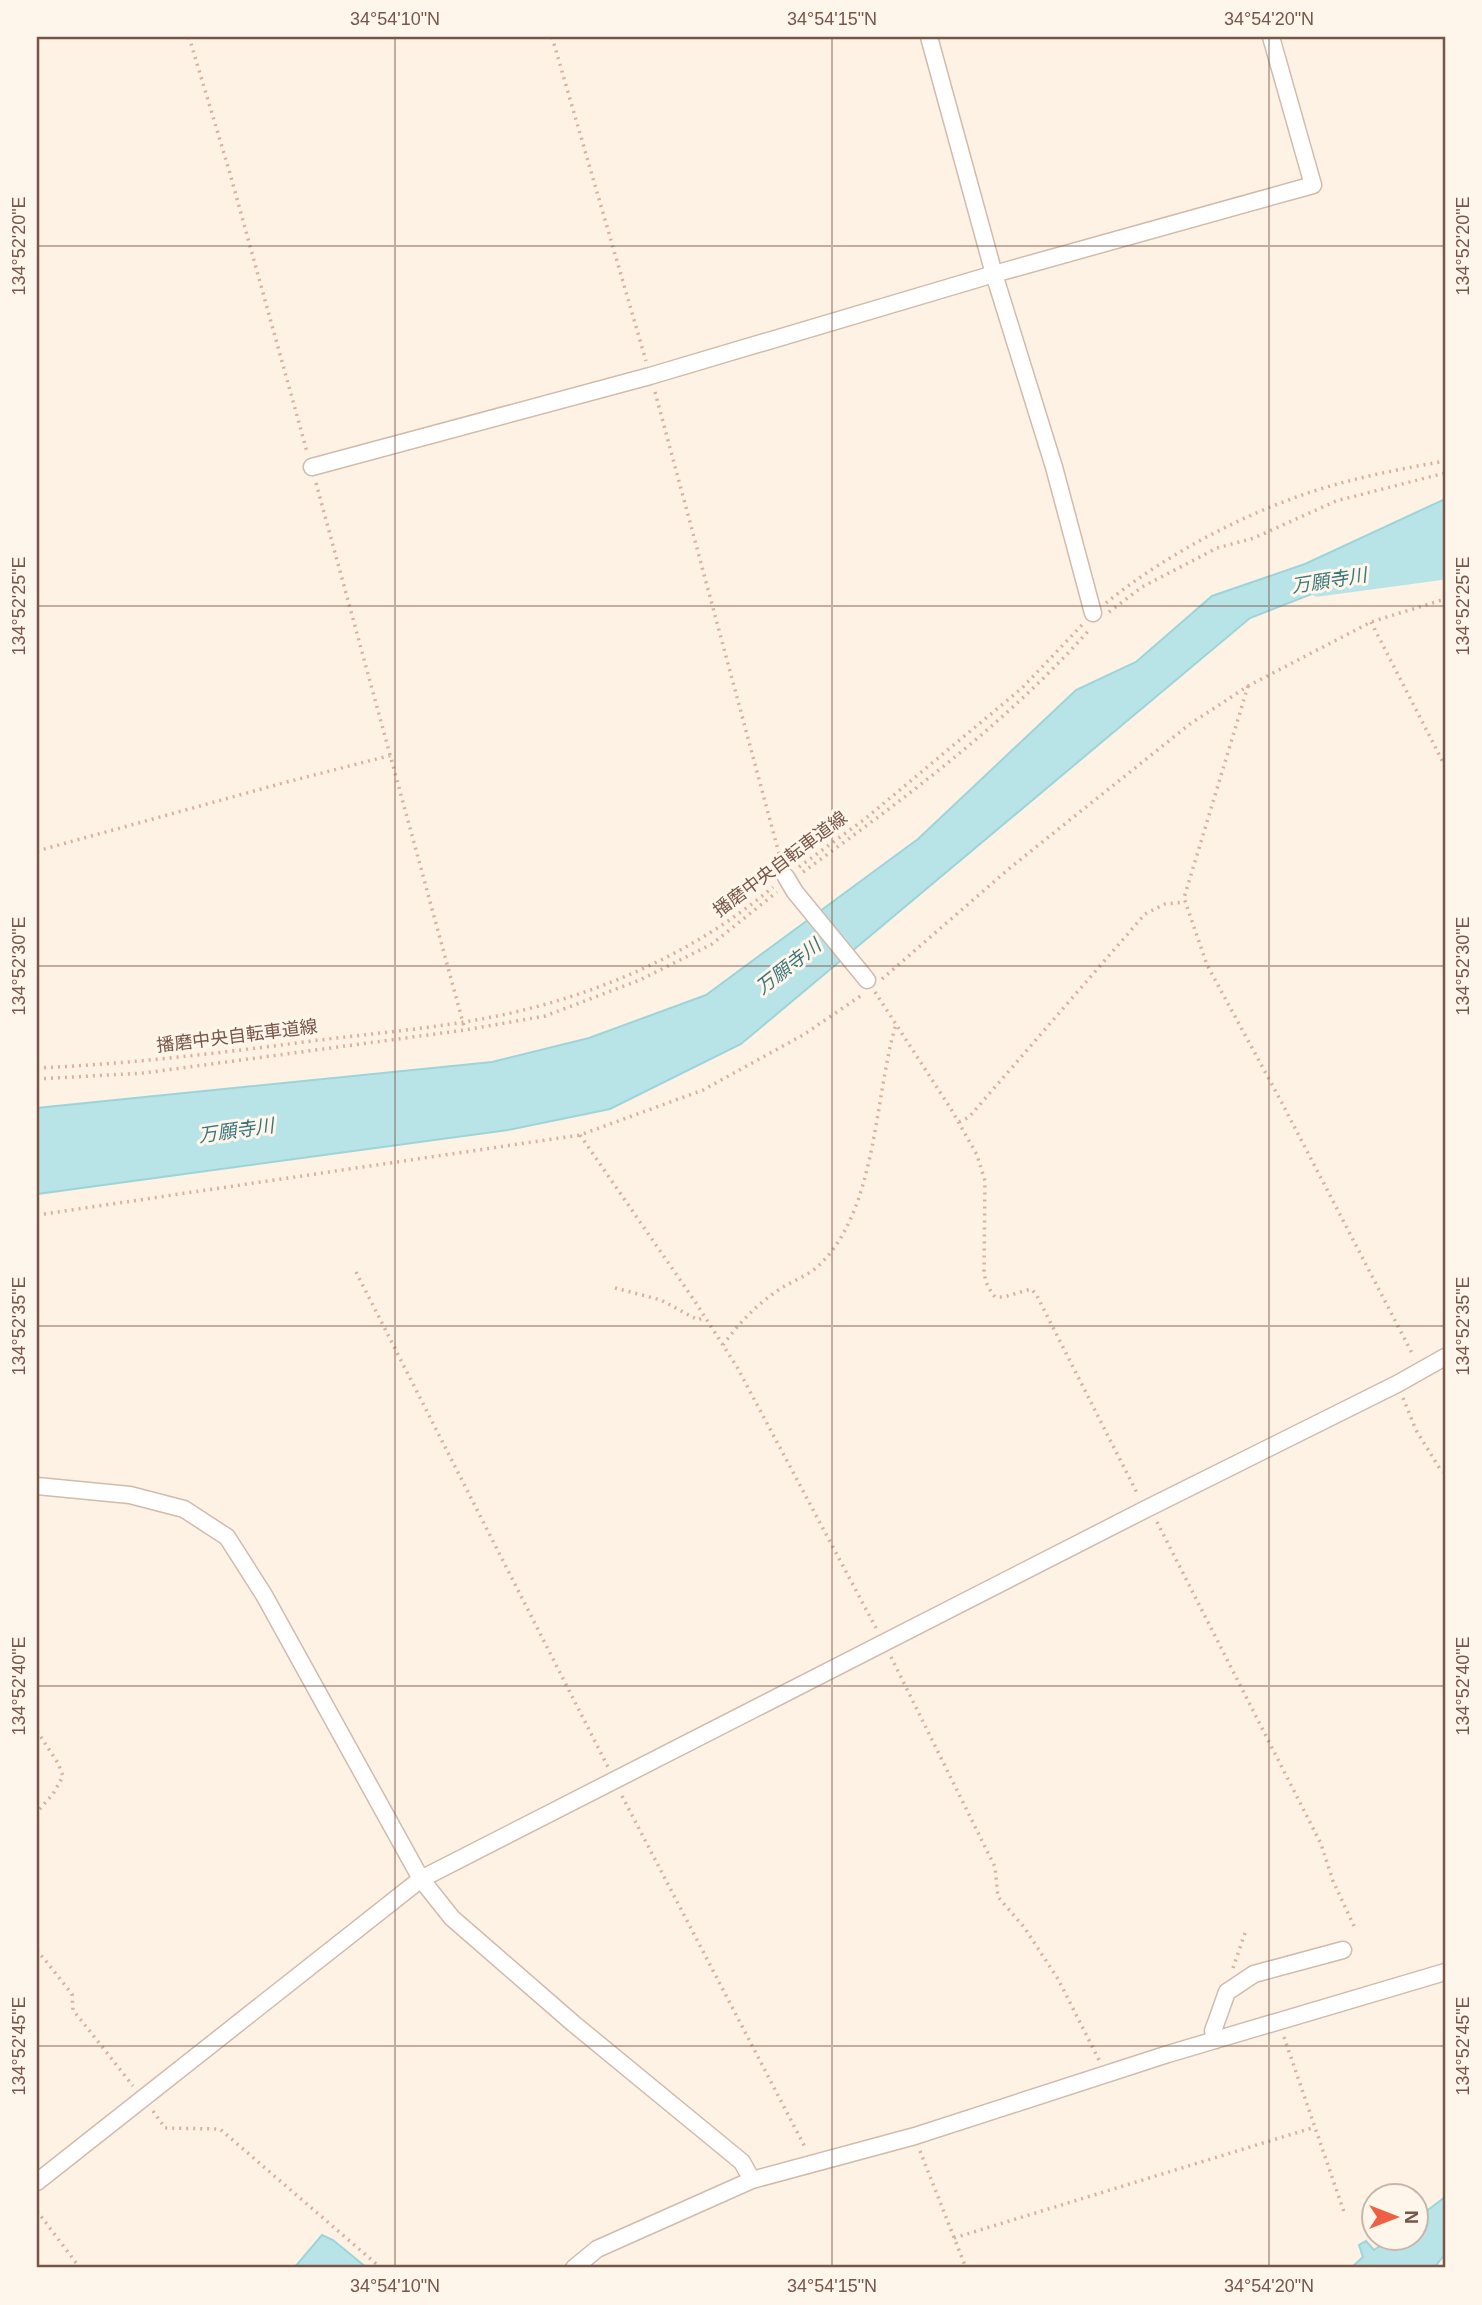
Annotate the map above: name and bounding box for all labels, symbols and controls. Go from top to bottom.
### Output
text: 34°54'10"N [350,9,440,29]
text: 34°54'15"N [787,9,877,29]
text: 34°54'20"N [1224,9,1314,29]
text: 134°52'20"E [9,196,29,296]
text: 134°52'20"E [1453,196,1473,296]
text: 134°52'25"E [9,556,29,656]
text: 134°52'25"E [1453,556,1473,656]
water label: 万願寺川 [1290,564,1370,597]
street label: 播磨中央自転車道線 [709,807,851,921]
text: 134°52'30"E [9,916,29,1016]
text: 134°52'30"E [1453,916,1473,1016]
water label: 万願寺川 [752,933,826,998]
street label: 播磨中央自転車道線 [155,1016,319,1056]
water label: 万願寺川 [197,1115,277,1146]
text: 134°52'35"E [9,1276,29,1376]
text: 134°52'35"E [1453,1276,1473,1376]
text: 134°52'40"E [9,1636,29,1736]
text: 134°52'40"E [1453,1636,1473,1736]
text: 134°52'45"E [9,1996,29,2096]
text: 134°52'45"E [1453,1996,1473,2096]
north arrow [1360,2182,1430,2252]
text: N [1401,2210,1422,2224]
text: 34°54'10"N [350,2276,440,2296]
text: 34°54'15"N [787,2276,877,2296]
text: 34°54'20"N [1224,2276,1314,2296]

